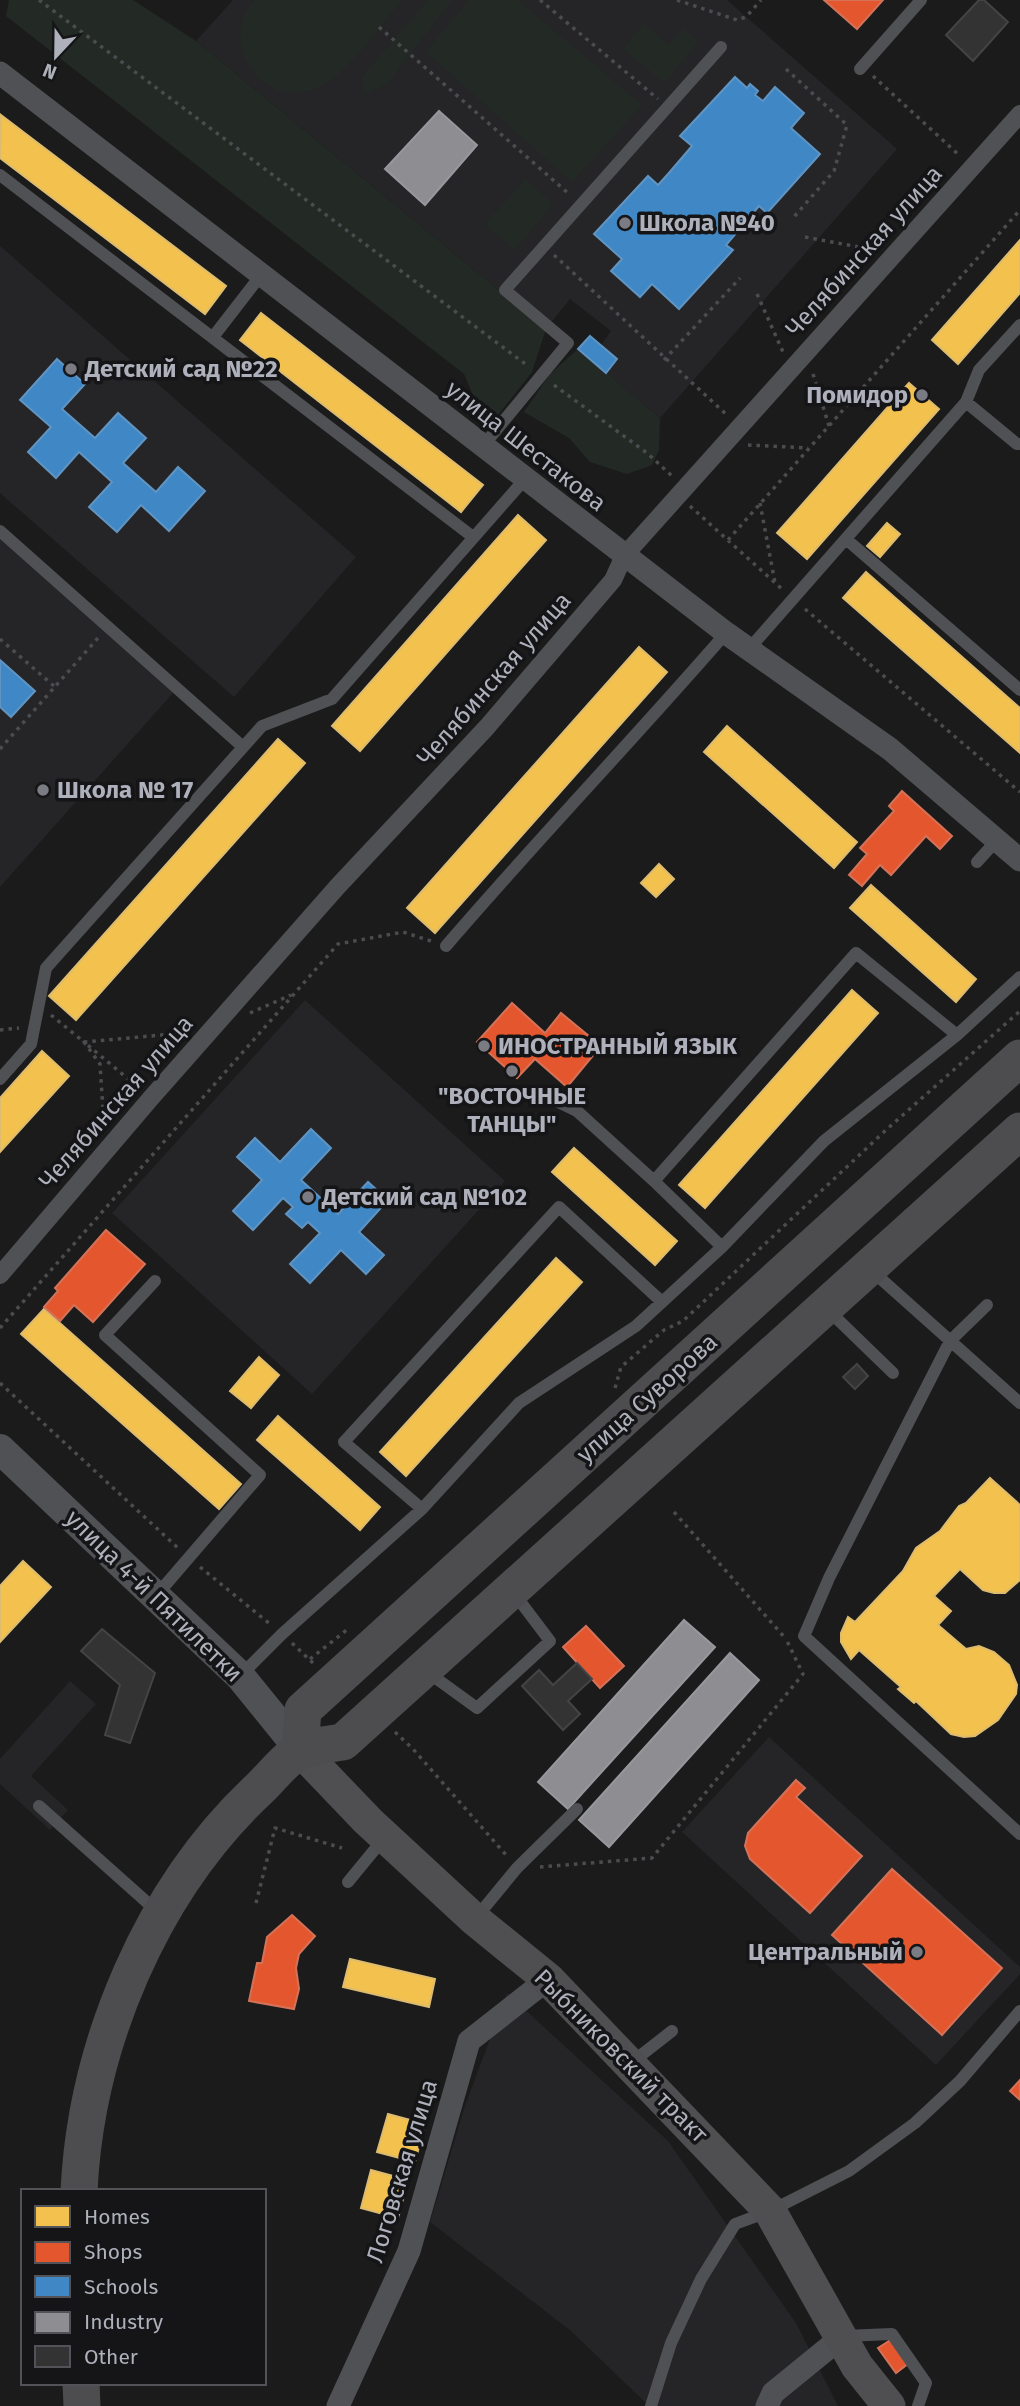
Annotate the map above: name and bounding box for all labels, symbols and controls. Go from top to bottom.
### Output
north arrow [21,21,91,91]
text: N [40,58,60,84]
street label: Челябинская улица [780,160,948,342]
place label: Школа №40 [639,209,775,237]
marker: Школа №40 [617,215,633,231]
place label: Детский сад №22 [84,355,278,383]
marker: Детский сад №22 [63,361,79,377]
street label: улица Шестакова [440,375,612,517]
place label: Помидор [806,381,908,409]
marker: Помидор [914,387,930,403]
street label: Челябинская улица [411,587,577,771]
place label: Школа № 17 [57,776,193,804]
marker: Школа № 17 [35,782,51,798]
street label: Челябинская улица [33,1010,199,1194]
place label: ИНОСТРАННЫЙ ЯЗЫК [498,1031,738,1060]
marker: ИНОСТРАННЫЙ ЯЗЫК [476,1038,492,1054]
marker: "ВОСТОЧНЫЕ ТАНЦЫ" [504,1063,520,1079]
place label: "ВОСТОЧНЫЕ ТАНЦЫ" [438,1082,586,1138]
place label: Детский сад №102 [321,1183,527,1211]
marker: Детский сад №102 [300,1189,316,1205]
street label: улица Суворова [571,1328,723,1468]
street label: улица 4-й Пятилетки [60,1504,248,1688]
place label: Центральный [748,1938,903,1966]
marker: Центральный [909,1944,925,1960]
street label: Рыбниковский тракт [529,1964,714,2149]
street label: Логовская улица [361,2076,443,2266]
legend [21,2189,266,2385]
text: Homes [84,2204,150,2230]
text: Shops [84,2239,142,2265]
text: Schools [84,2274,158,2300]
text: Industry [84,2309,164,2335]
text: Other [84,2344,138,2370]

